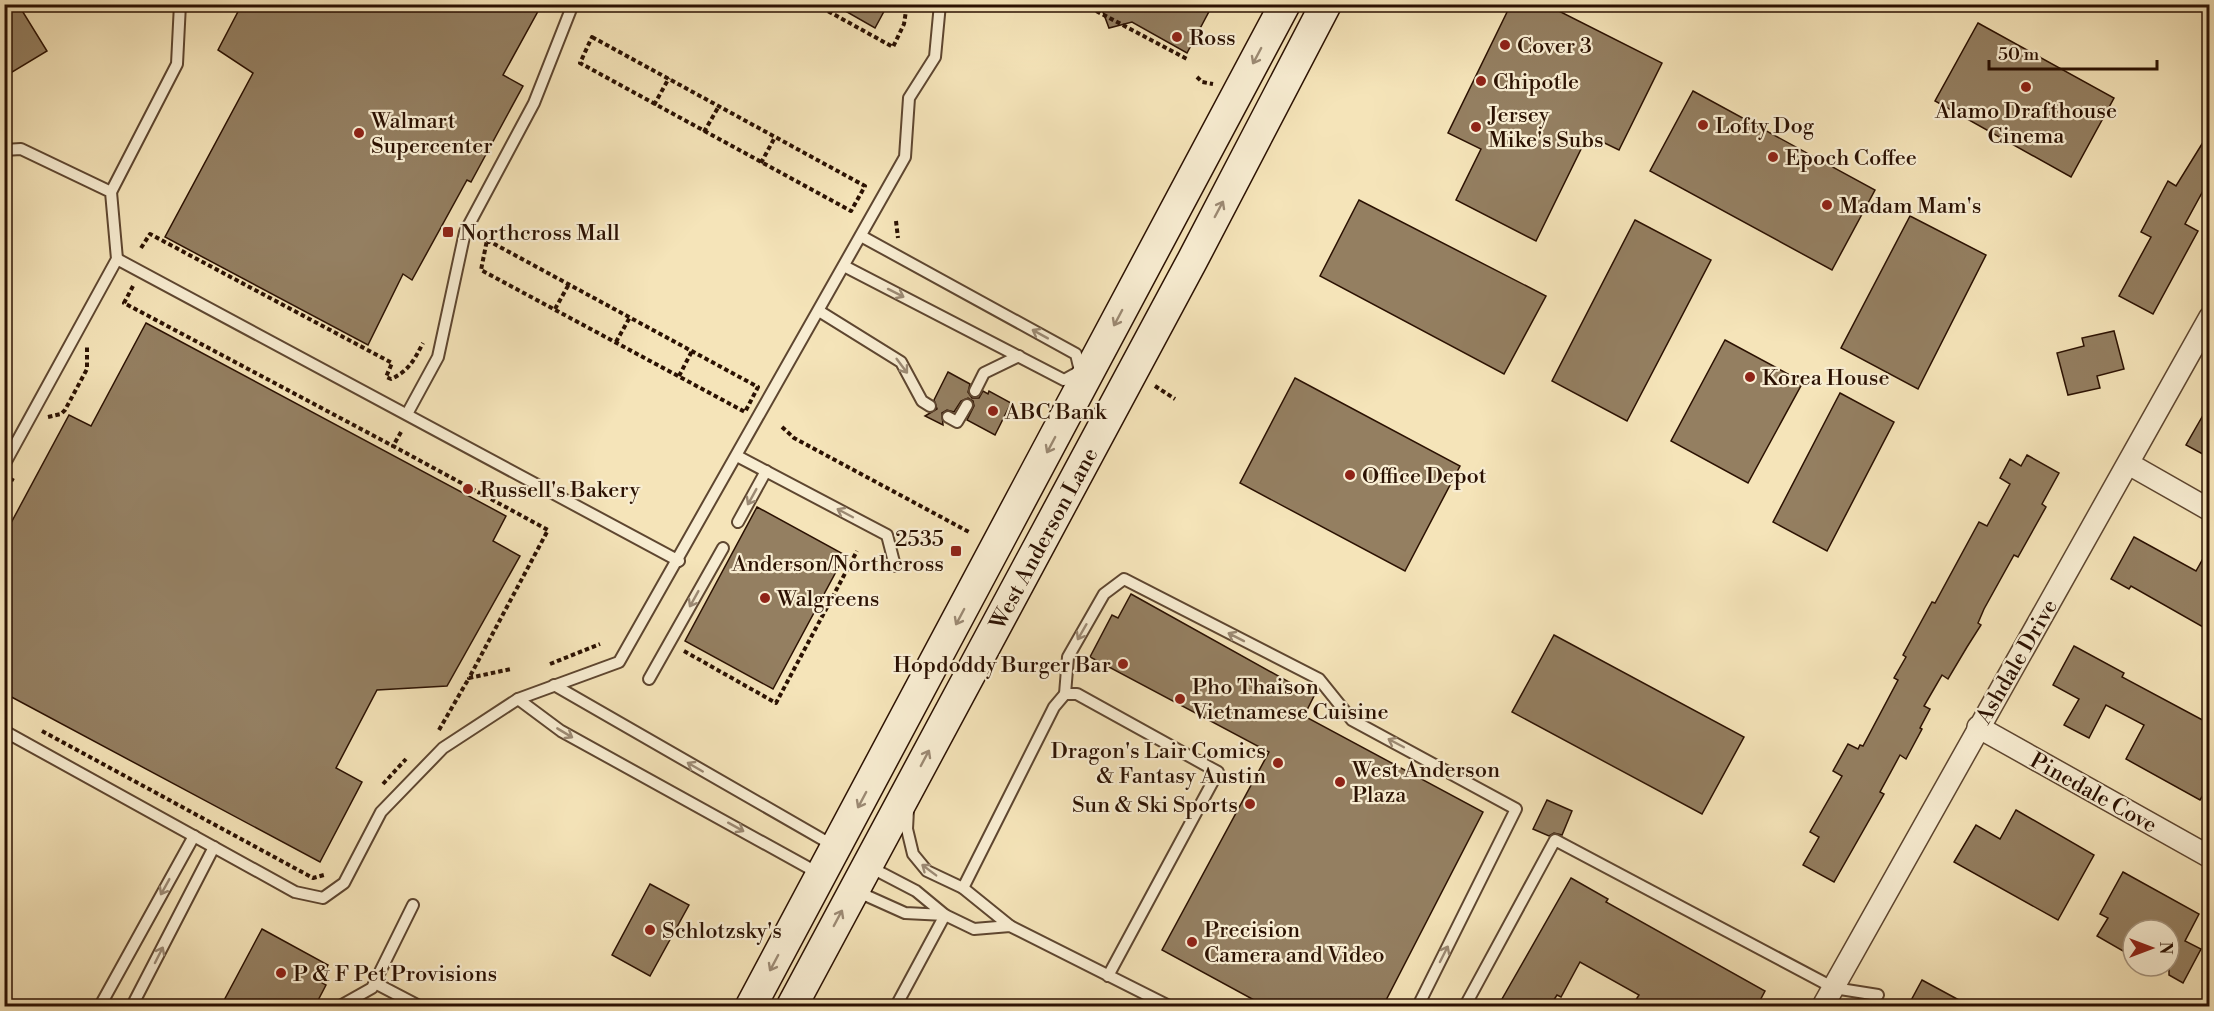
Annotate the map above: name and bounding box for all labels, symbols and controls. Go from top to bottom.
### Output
place label: Ross [1189,25,1236,52]
marker: Ross [1170,30,1184,44]
place label: Cover 3 [1517,33,1592,60]
scale bar [1989,33,2157,71]
marker: Cover 3 [1498,38,1512,52]
text: 50 m [1998,43,2040,66]
one-way arrow [1251,47,1262,65]
place label: Chipotle [1493,69,1579,96]
marker: Chipotle [1474,74,1488,88]
marker: Alamo Drafthouse Cinema [2019,80,2033,94]
place label: Alamo Drafthouse Cinema [1934,98,2117,150]
place label: Jersey Mike's Subs [1487,102,1604,154]
place label: Walmart Supercenter [370,108,493,160]
place label: Lofty Dog [1715,113,1815,140]
marker: Lofty Dog [1696,118,1710,132]
marker: Jersey Mike's Subs [1469,120,1483,134]
marker: Walmart Supercenter [352,126,366,140]
place label: Epoch Coffee [1785,145,1917,172]
marker: Epoch Coffee [1766,150,1780,164]
place label: Madam Mam's [1839,193,1981,220]
marker: Madam Mam's [1820,198,1834,212]
one-way arrow [1214,200,1225,218]
place label: Northcross Mall [460,220,620,247]
marker: Northcross Mall [441,225,455,239]
one-way arrow [887,287,904,299]
one-way arrow [1112,309,1124,327]
one-way arrow [1032,328,1049,340]
one-way arrow [896,358,908,374]
place label: Korea House [1762,365,1890,392]
marker: Korea House [1743,370,1757,384]
place label: ABC Bank [1004,399,1108,426]
marker: ABC Bank [986,404,1000,418]
one-way arrow [1045,436,1056,454]
street label: West Anderson Lane [984,443,1104,636]
place label: Office Depot [1362,463,1487,490]
marker: Office Depot [1343,468,1357,482]
place label: Russell's Bakery [480,477,641,504]
marker: Russell's Bakery [461,482,475,496]
one-way arrow [746,487,757,505]
one-way arrow [836,506,854,518]
place label: 2535 Anderson/Northcross [731,526,944,578]
marker: 2535 Anderson/Northcross [949,544,963,558]
place label: Walgreens [776,586,879,613]
one-way arrow [688,590,700,607]
marker: Walgreens [758,591,772,605]
street label: Ashdale Drive [1970,595,2064,730]
one-way arrow [954,608,965,626]
one-way arrow [1076,623,1088,640]
one-way arrow [1228,631,1245,643]
place label: Hopdoddy Burger Bar [893,652,1111,679]
marker: Hopdoddy Burger Bar [1116,657,1130,671]
place label: Pho Thaison Vietnamese Cuisine [1191,674,1389,726]
marker: Pho Thaison Vietnamese Cuisine [1173,692,1187,706]
one-way arrow [556,727,573,739]
one-way arrow [1387,737,1405,748]
place label: Dragon's Lair Comics & Fantasy Austin [1051,738,1266,790]
street label: Pinedale Cove [2025,747,2162,839]
one-way arrow [919,750,931,767]
marker: Dragon's Lair Comics & Fantasy Austin [1271,756,1285,770]
place label: West Anderson Plaza [1351,757,1500,809]
one-way arrow [687,761,704,773]
marker: West Anderson Plaza [1333,775,1347,789]
one-way arrow [856,791,868,808]
place label: Sun & Ski Sports [1072,792,1238,819]
marker: Sun & Ski Sports [1243,797,1257,811]
one-way arrow [727,821,744,833]
one-way arrow [921,863,937,876]
one-way arrow [159,878,171,895]
one-way arrow [833,909,845,927]
place label: Precision Camera and Video [1204,917,1385,969]
place label: Schlotzsky's [662,918,782,945]
north arrow [2121,918,2181,978]
marker: Schlotzsky's [643,923,657,937]
marker: Precision Camera and Video [1185,935,1199,949]
text: N [2155,942,2175,955]
one-way arrow [153,946,165,964]
one-way arrow [1438,946,1450,964]
one-way arrow [768,954,779,972]
place label: P & F Pet Provisions [293,961,497,988]
marker: P & F Pet Provisions [274,966,288,980]

